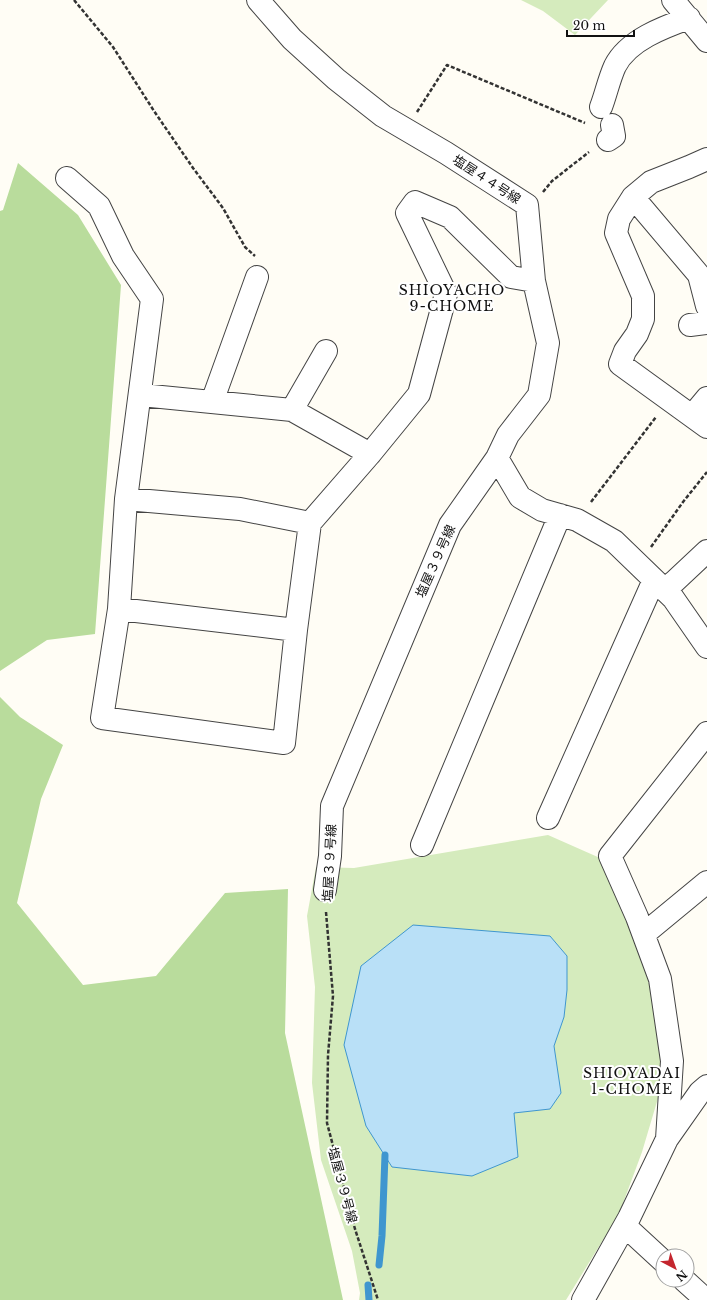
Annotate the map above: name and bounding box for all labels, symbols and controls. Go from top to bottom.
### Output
scale bar [567,12,634,38]
text: 20 m [573,18,605,33]
street label: 塩屋４４号線 [449,151,524,208]
district label: SHIOYACHO 9-CHOME [399,281,505,315]
street label: 塩屋３９号線 [412,522,459,600]
street label: 塩屋３９号線 [319,824,340,902]
district label: SHIOYADAI 1-CHOME [583,1064,681,1098]
street label: 塩屋３９号線 [324,1145,361,1225]
north arrow [655,1248,695,1288]
text: N [673,1267,690,1285]

